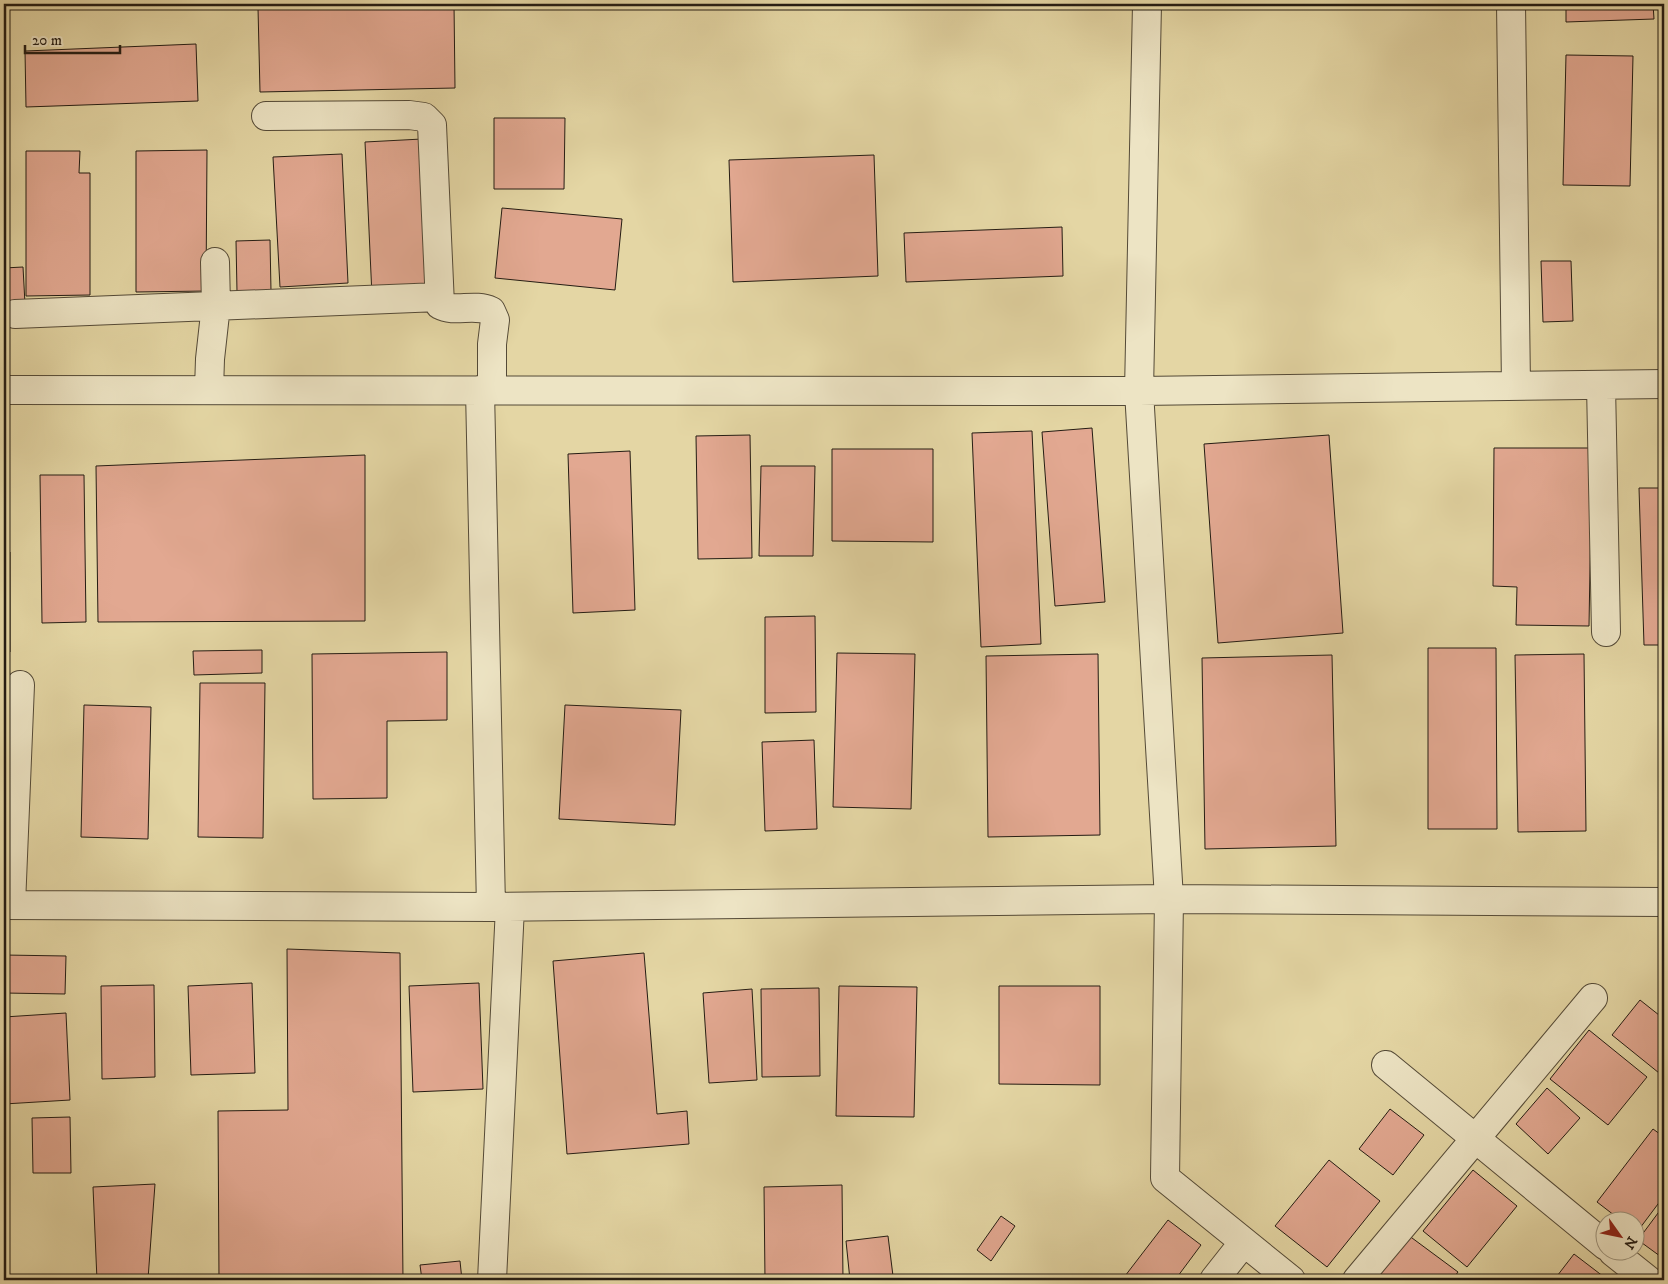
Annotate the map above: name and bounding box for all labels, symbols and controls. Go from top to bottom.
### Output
scale bar [25,22,120,54]
text: 20 m [32,31,62,50]
north arrow [1596,1212,1646,1262]
text: N [1619,1233,1641,1253]

